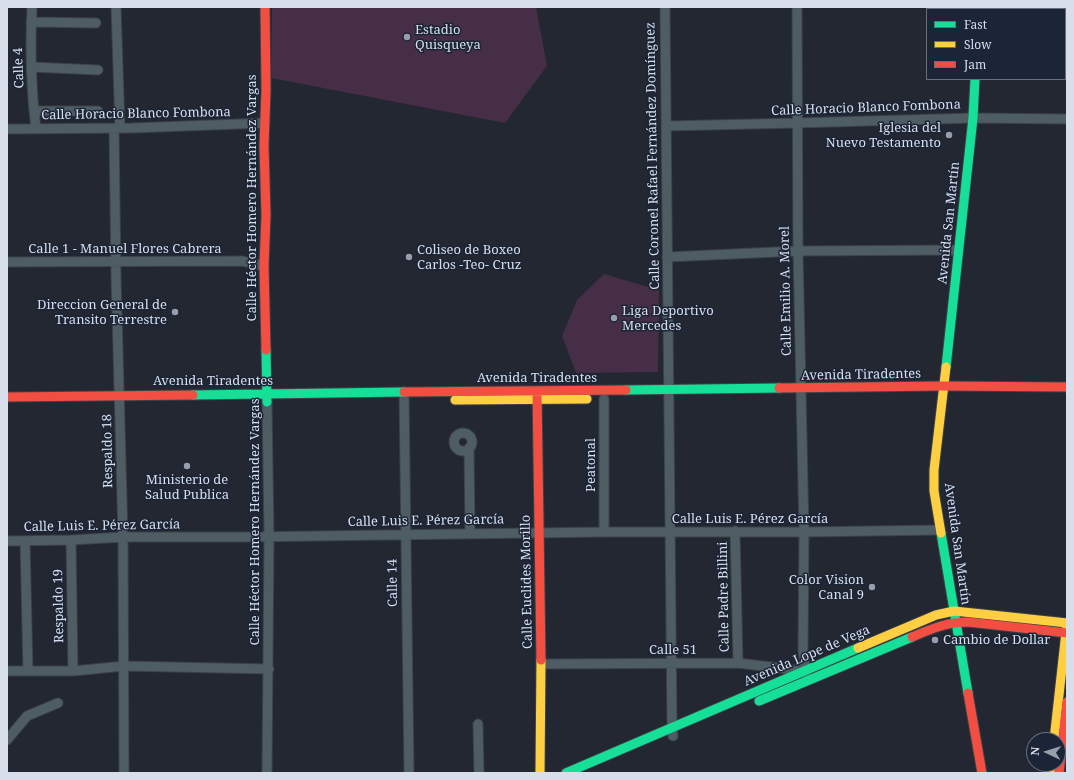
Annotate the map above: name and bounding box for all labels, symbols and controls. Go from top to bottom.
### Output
legend [926,8,1066,80]
text: Fast [964,16,987,33]
place label: Estadio Quisqueya [415,22,481,53]
street label: Calle Coronel Rafael Fernández Domínguez [643,22,663,290]
marker: Estadio Quisqueya [402,32,412,42]
text: Slow [964,36,992,53]
street label: Calle 4 [10,47,28,89]
text: Jam [964,56,986,73]
street label: Calle Héctor Homero Hernández Vargas [244,74,260,322]
street label: Calle Horacio Blanco Fombona [771,97,961,119]
street label: Calle Horacio Blanco Fombona [41,105,231,123]
place label: Iglesia del Nuevo Testamento [826,120,941,151]
marker: Iglesia del Nuevo Testamento [944,130,954,140]
street label: Avenida San Martín [935,161,963,285]
street label: Calle Emilio A. Morel [777,226,795,356]
street label: Calle 1 - Manuel Flores Cabrera [28,241,222,257]
place label: Coliseo de Boxeo Carlos -Teo- Cruz [417,242,521,273]
marker: Coliseo de Boxeo Carlos -Teo- Cruz [404,252,414,262]
place label: Direccion General de Transito Terrestre [37,297,167,328]
place label: Liga Deportivo Mercedes [622,303,714,334]
marker: Direccion General de Transito Terrestre [170,307,180,317]
marker: Liga Deportivo Mercedes [609,313,619,323]
street label: Avenida Tiradentes [801,366,921,384]
street label: Avenida Tiradentes [477,370,597,386]
street label: Avenida Tiradentes [153,373,273,389]
street label: Calle Héctor Homero Hernández Vargas [247,398,263,646]
street label: Respaldo 18 [100,414,116,488]
street label: Peatonal [583,438,599,492]
marker: Ministerio de Salud Publica [182,461,192,471]
place label: Ministerio de Salud Publica [145,472,229,503]
street label: Avenida San Martín [941,482,973,606]
street label: Calle Luis E. Pérez García [672,511,828,527]
street label: Calle Luis E. Pérez García [348,512,504,530]
street label: Calle Euclides Morillo [518,515,536,649]
street label: Calle Luis E. Pérez García [24,517,180,535]
street label: Calle Padre Billini [715,542,733,652]
street label: Calle 14 [385,559,401,607]
street label: Respaldo 19 [51,569,67,643]
place label: Color Vision Canal 9 [789,572,864,603]
marker: Color Vision Canal 9 [867,582,877,592]
street label: Avenida Lope de Vega [742,622,872,690]
place label: Cambio de Dollar [943,632,1050,648]
marker: Cambio de Dollar [930,635,940,645]
street label: Calle 51 [649,642,697,658]
north arrow [1026,732,1066,772]
text: N [1027,746,1042,756]

